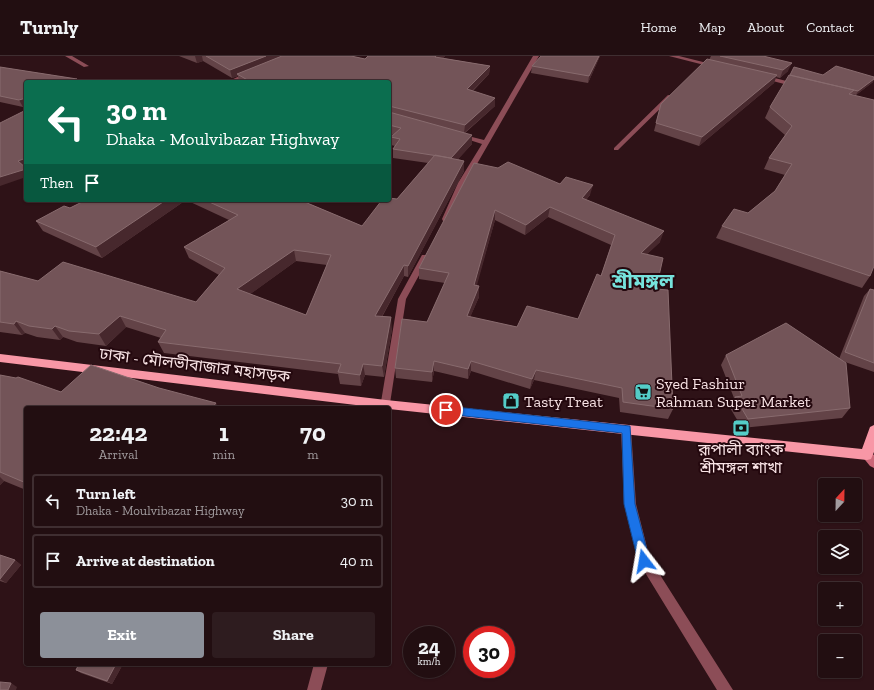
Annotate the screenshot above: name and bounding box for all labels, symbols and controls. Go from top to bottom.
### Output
text: Turnly [20,16,78,39]
text: Home [641,19,677,36]
text: Map [699,19,725,36]
text: About [747,19,784,36]
text: Contact [806,19,854,36]
text: 30 m [106,94,167,127]
icon: left [40,96,92,148]
text: Dhaka - Moulvibazar Highway [106,128,340,150]
icon: arrive [81,172,103,194]
text: Then [40,174,73,192]
district label: শ্রীমঙ্গল [611,269,675,293]
street label: ঢাকা - মৌলভীবাজার মহাসড়ক [98,344,292,386]
place label: Syed Fashiur Rahman Super Market [656,374,811,411]
supermarket icon: Syed Fashiur Rahman Super Market [633,382,653,402]
shop icon: Tasty Treat [501,391,521,411]
place label: Tasty Treat [524,392,603,411]
pin [429,393,463,427]
icon: arrive [435,399,457,421]
text: 22:42 [89,418,147,447]
text: 1 [219,418,229,447]
text: 70 [300,418,326,447]
bank icon: রূপালী ব্যাংক শ্রীমঙ্গল শাখা [731,418,751,438]
place label: রূপালী ব্যাংক শ্রীমঙ্গল শাখা [697,440,785,477]
text: Arrival [99,447,138,462]
text: min [213,447,235,462]
text: m [307,447,319,462]
north arrow [818,478,862,522]
map controls [818,478,862,678]
text: Turn left [76,485,136,503]
icon: left [42,490,64,512]
text: 30 m [341,492,373,510]
text: Dhaka - Moulvibazar Highway [76,503,245,518]
button: layers [818,530,862,574]
position arrow [623,540,665,582]
icon: arrive [42,550,64,572]
text: Arrive at destination [76,552,215,570]
text: 40 m [340,552,373,570]
button: + [818,582,862,626]
button: Exit [40,612,204,658]
button: Share [212,612,375,658]
speed limit sign: 30 [463,626,515,678]
button: − [818,634,862,678]
text: 24 [418,635,440,659]
text: km/h [418,656,440,668]

